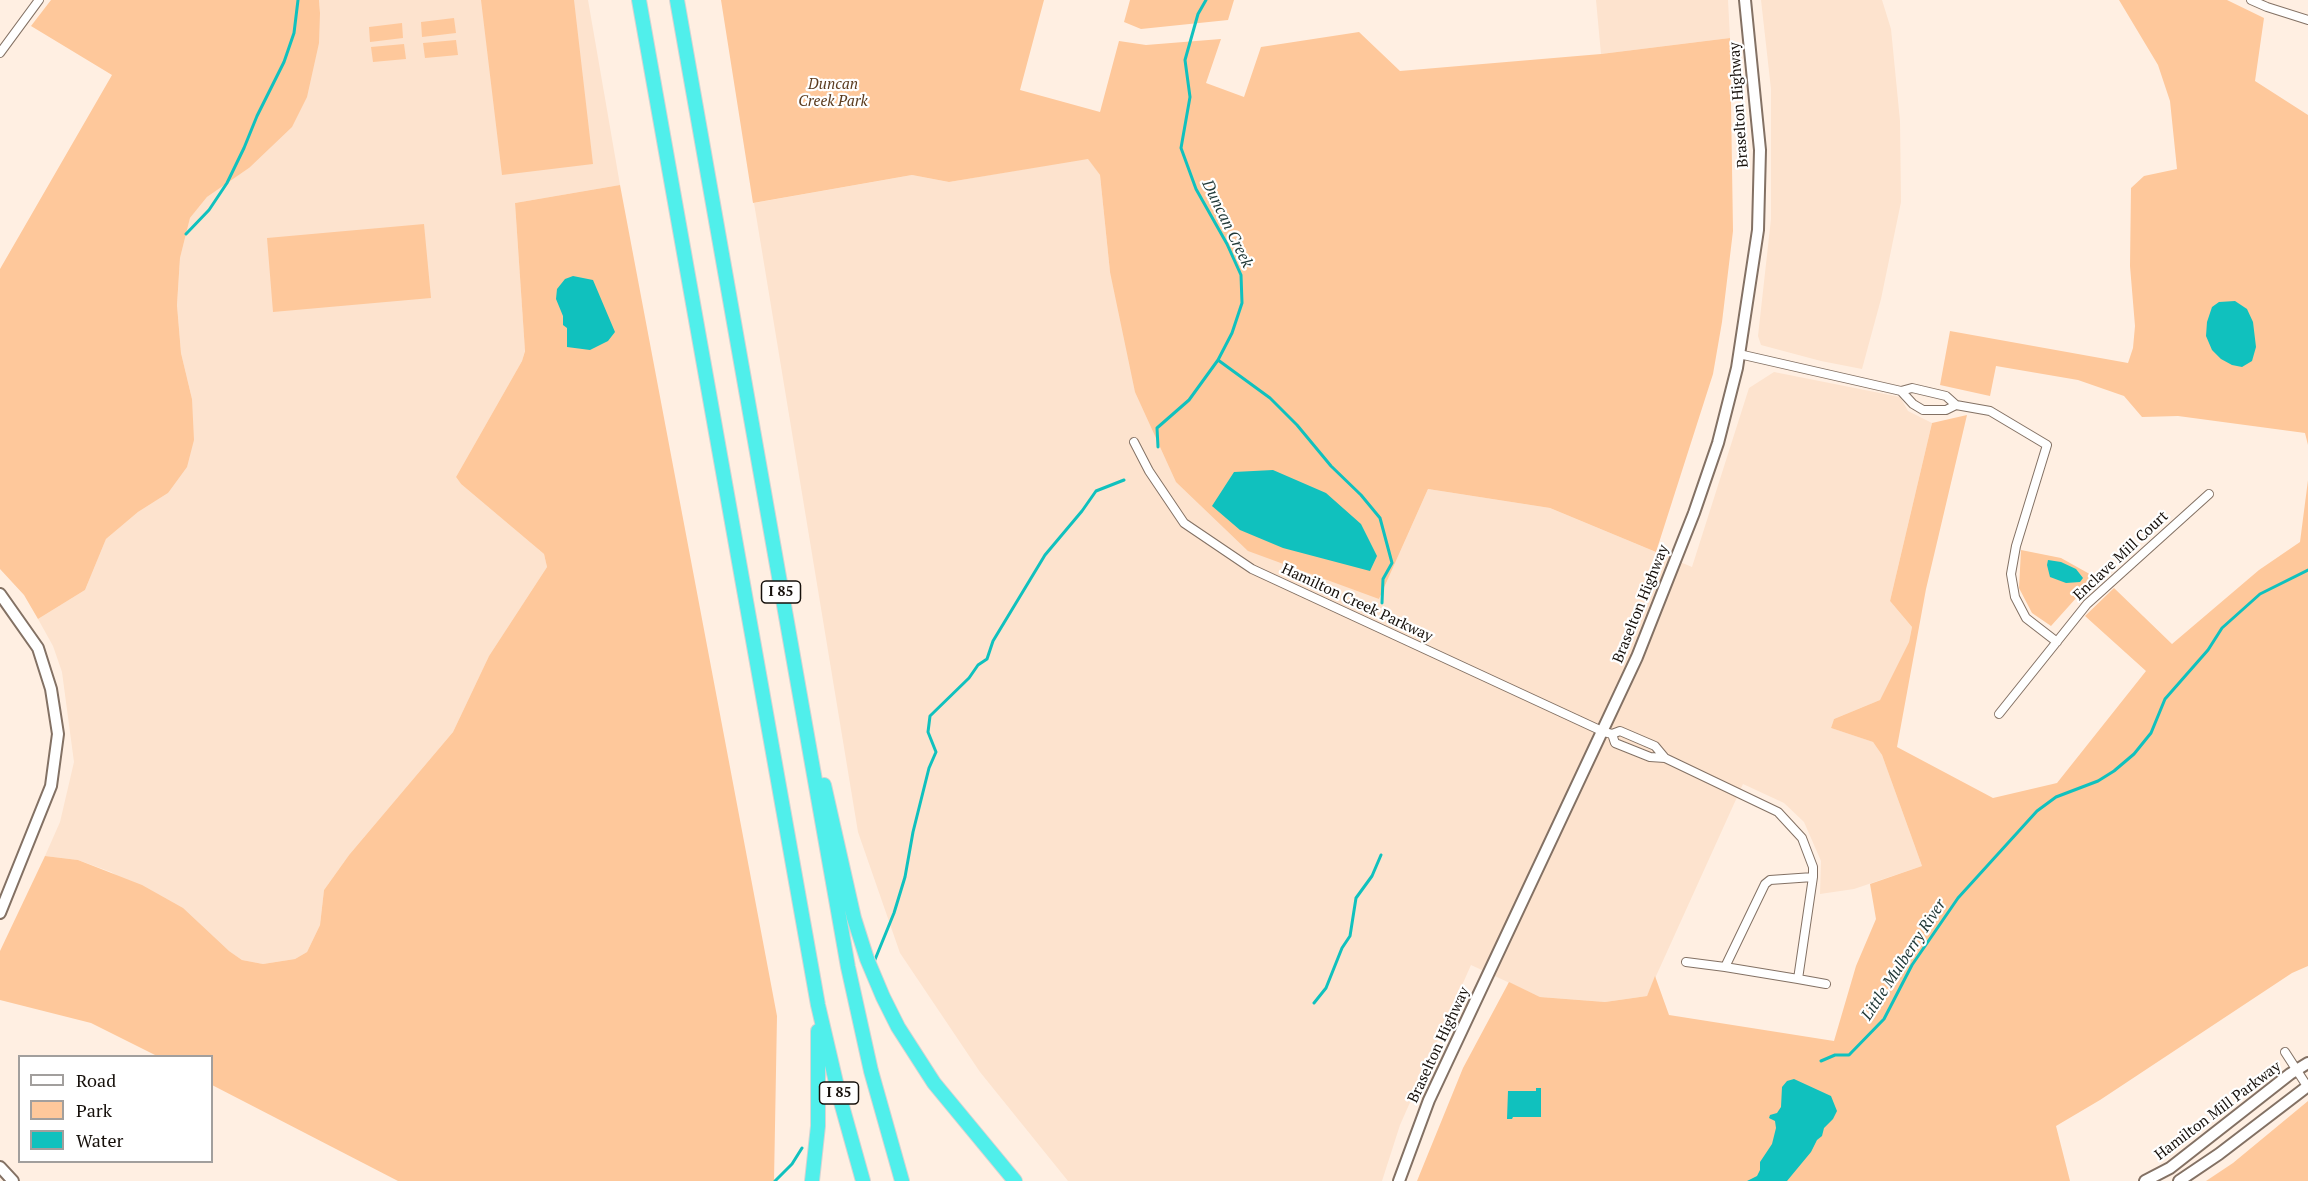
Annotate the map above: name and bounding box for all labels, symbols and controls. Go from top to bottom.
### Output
street label: Braselton Highway [1726,42,1752,168]
park label: Duncan Creek Park [798,76,868,111]
water label: Duncan Creek [1197,177,1257,271]
street label: Enclave Mill Court [2070,507,2172,605]
street label: Braselton Highway [1609,542,1673,666]
street label: Hamilton Creek Parkway [1279,560,1435,646]
road number: I 85 [762,581,800,603]
water label: Little Mulberry River [1858,896,1950,1024]
street label: Braselton Highway [1404,984,1474,1106]
legend [18,1055,213,1163]
street label: Hamilton Mill Parkway [2151,1058,2285,1164]
text: Road [76,1068,116,1092]
road number: I 85 [820,1082,858,1104]
text: Park [76,1098,112,1122]
text: Water [76,1128,123,1152]

